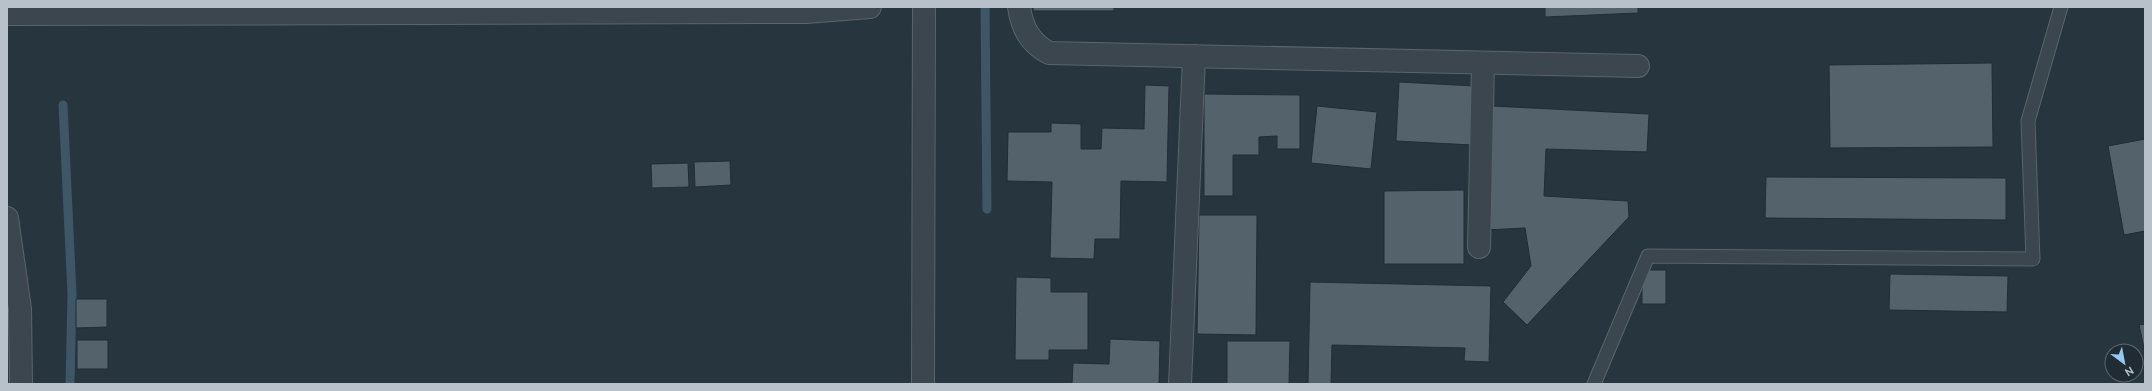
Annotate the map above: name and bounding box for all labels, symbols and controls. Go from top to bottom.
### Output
north arrow [2104,343,2144,383]
text: N [2123,364,2136,379]

